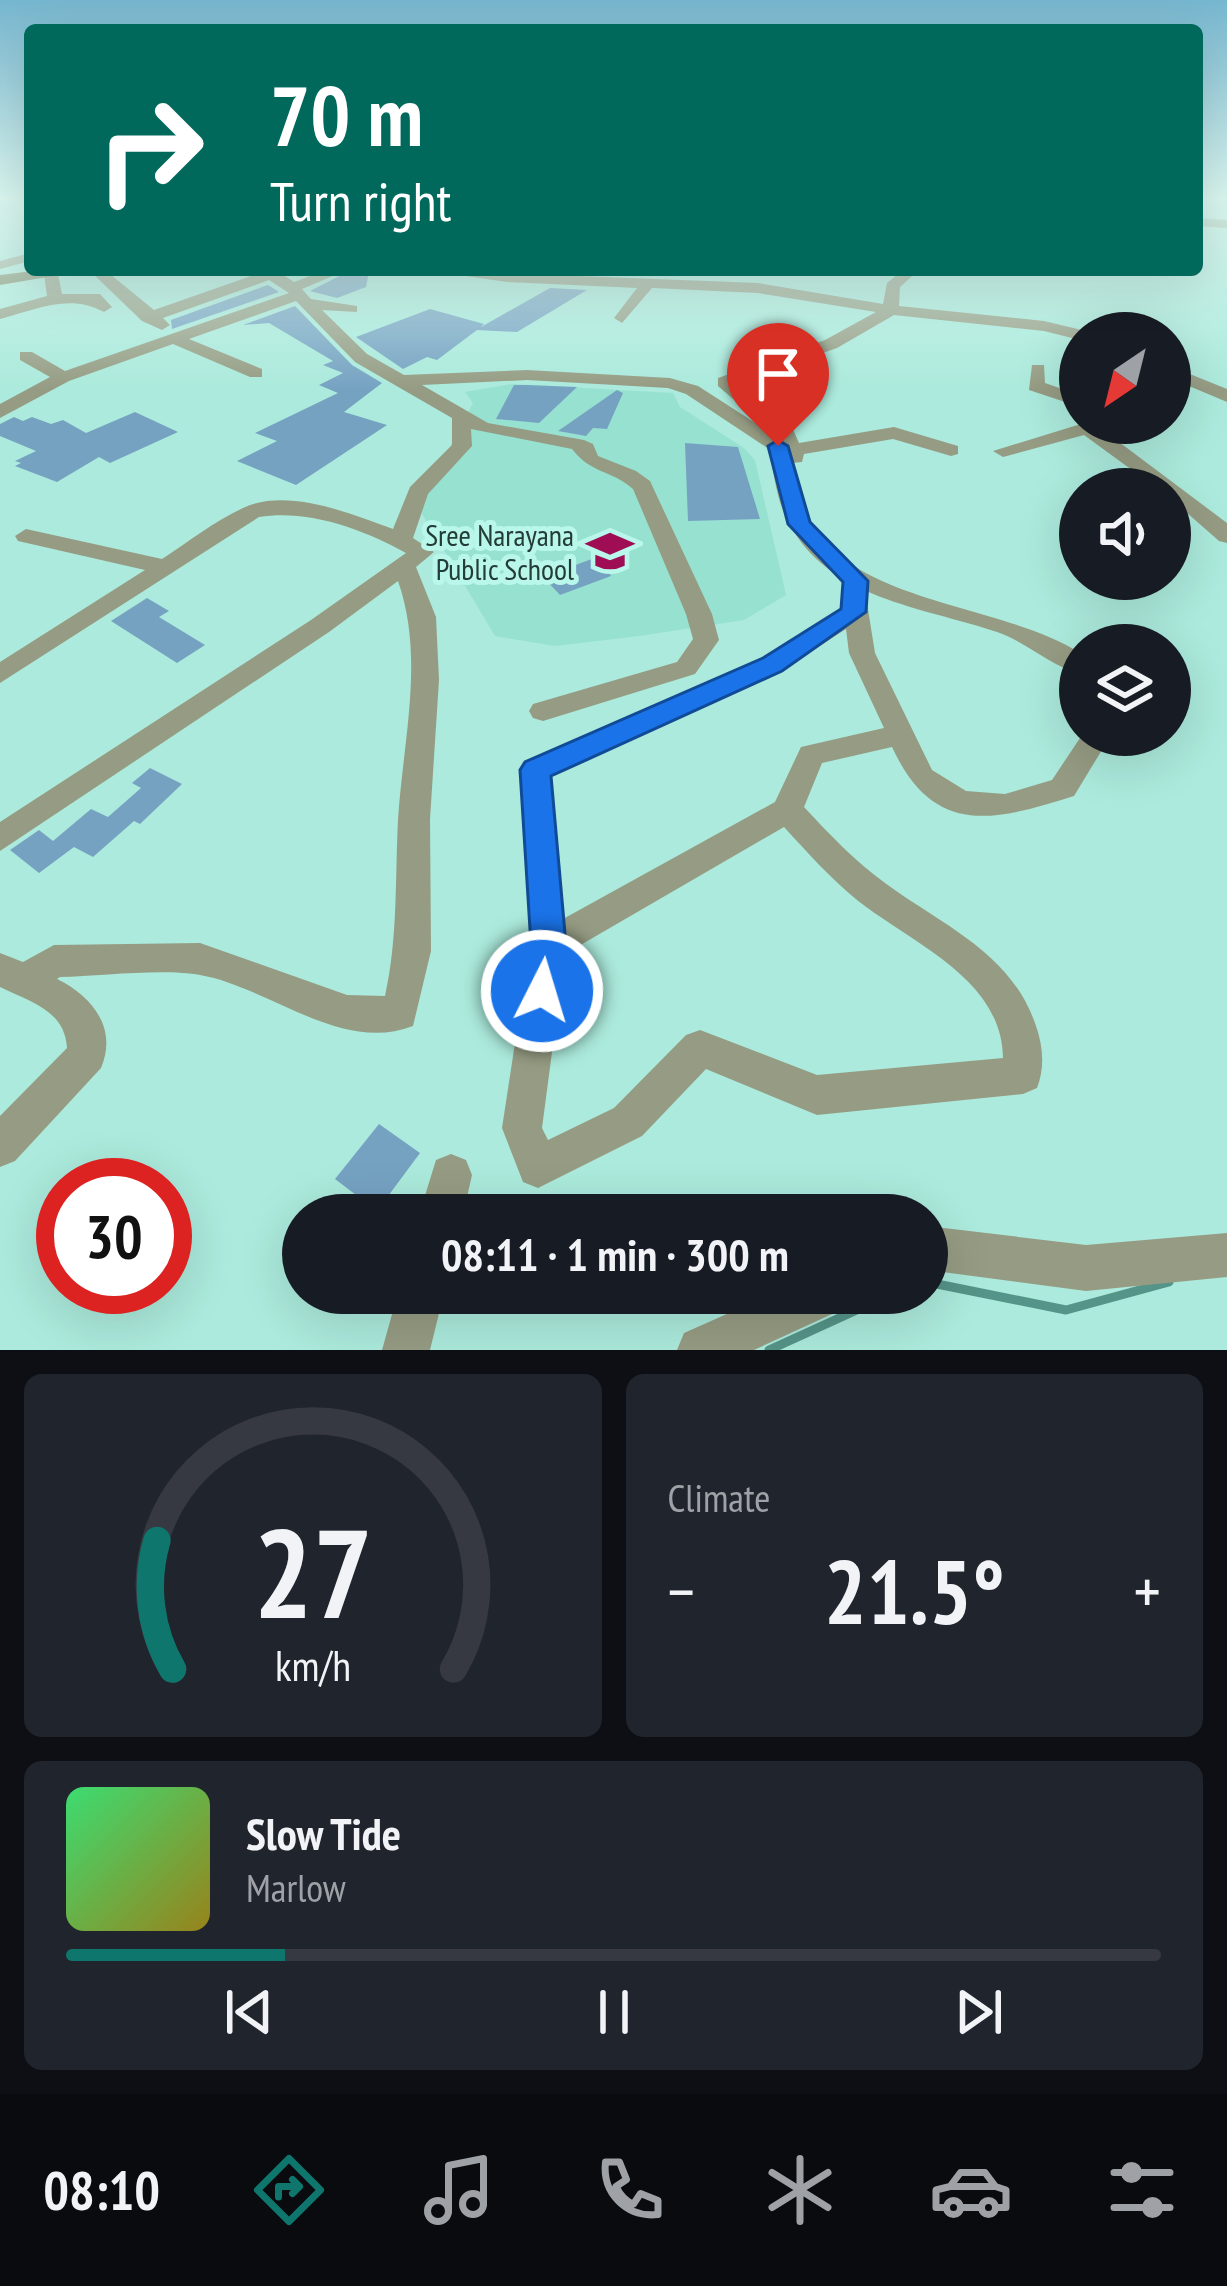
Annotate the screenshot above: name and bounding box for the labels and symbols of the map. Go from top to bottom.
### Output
north arrow [1059,312,1191,444]
pin [727,323,829,446]
place label: Sree Narayana Public School [425,515,574,588]
school or university icon: Sree Narayana Public School [585,526,635,576]
position arrow [479,928,605,1054]
speed limit sign: 30 [36,1158,192,1314]

